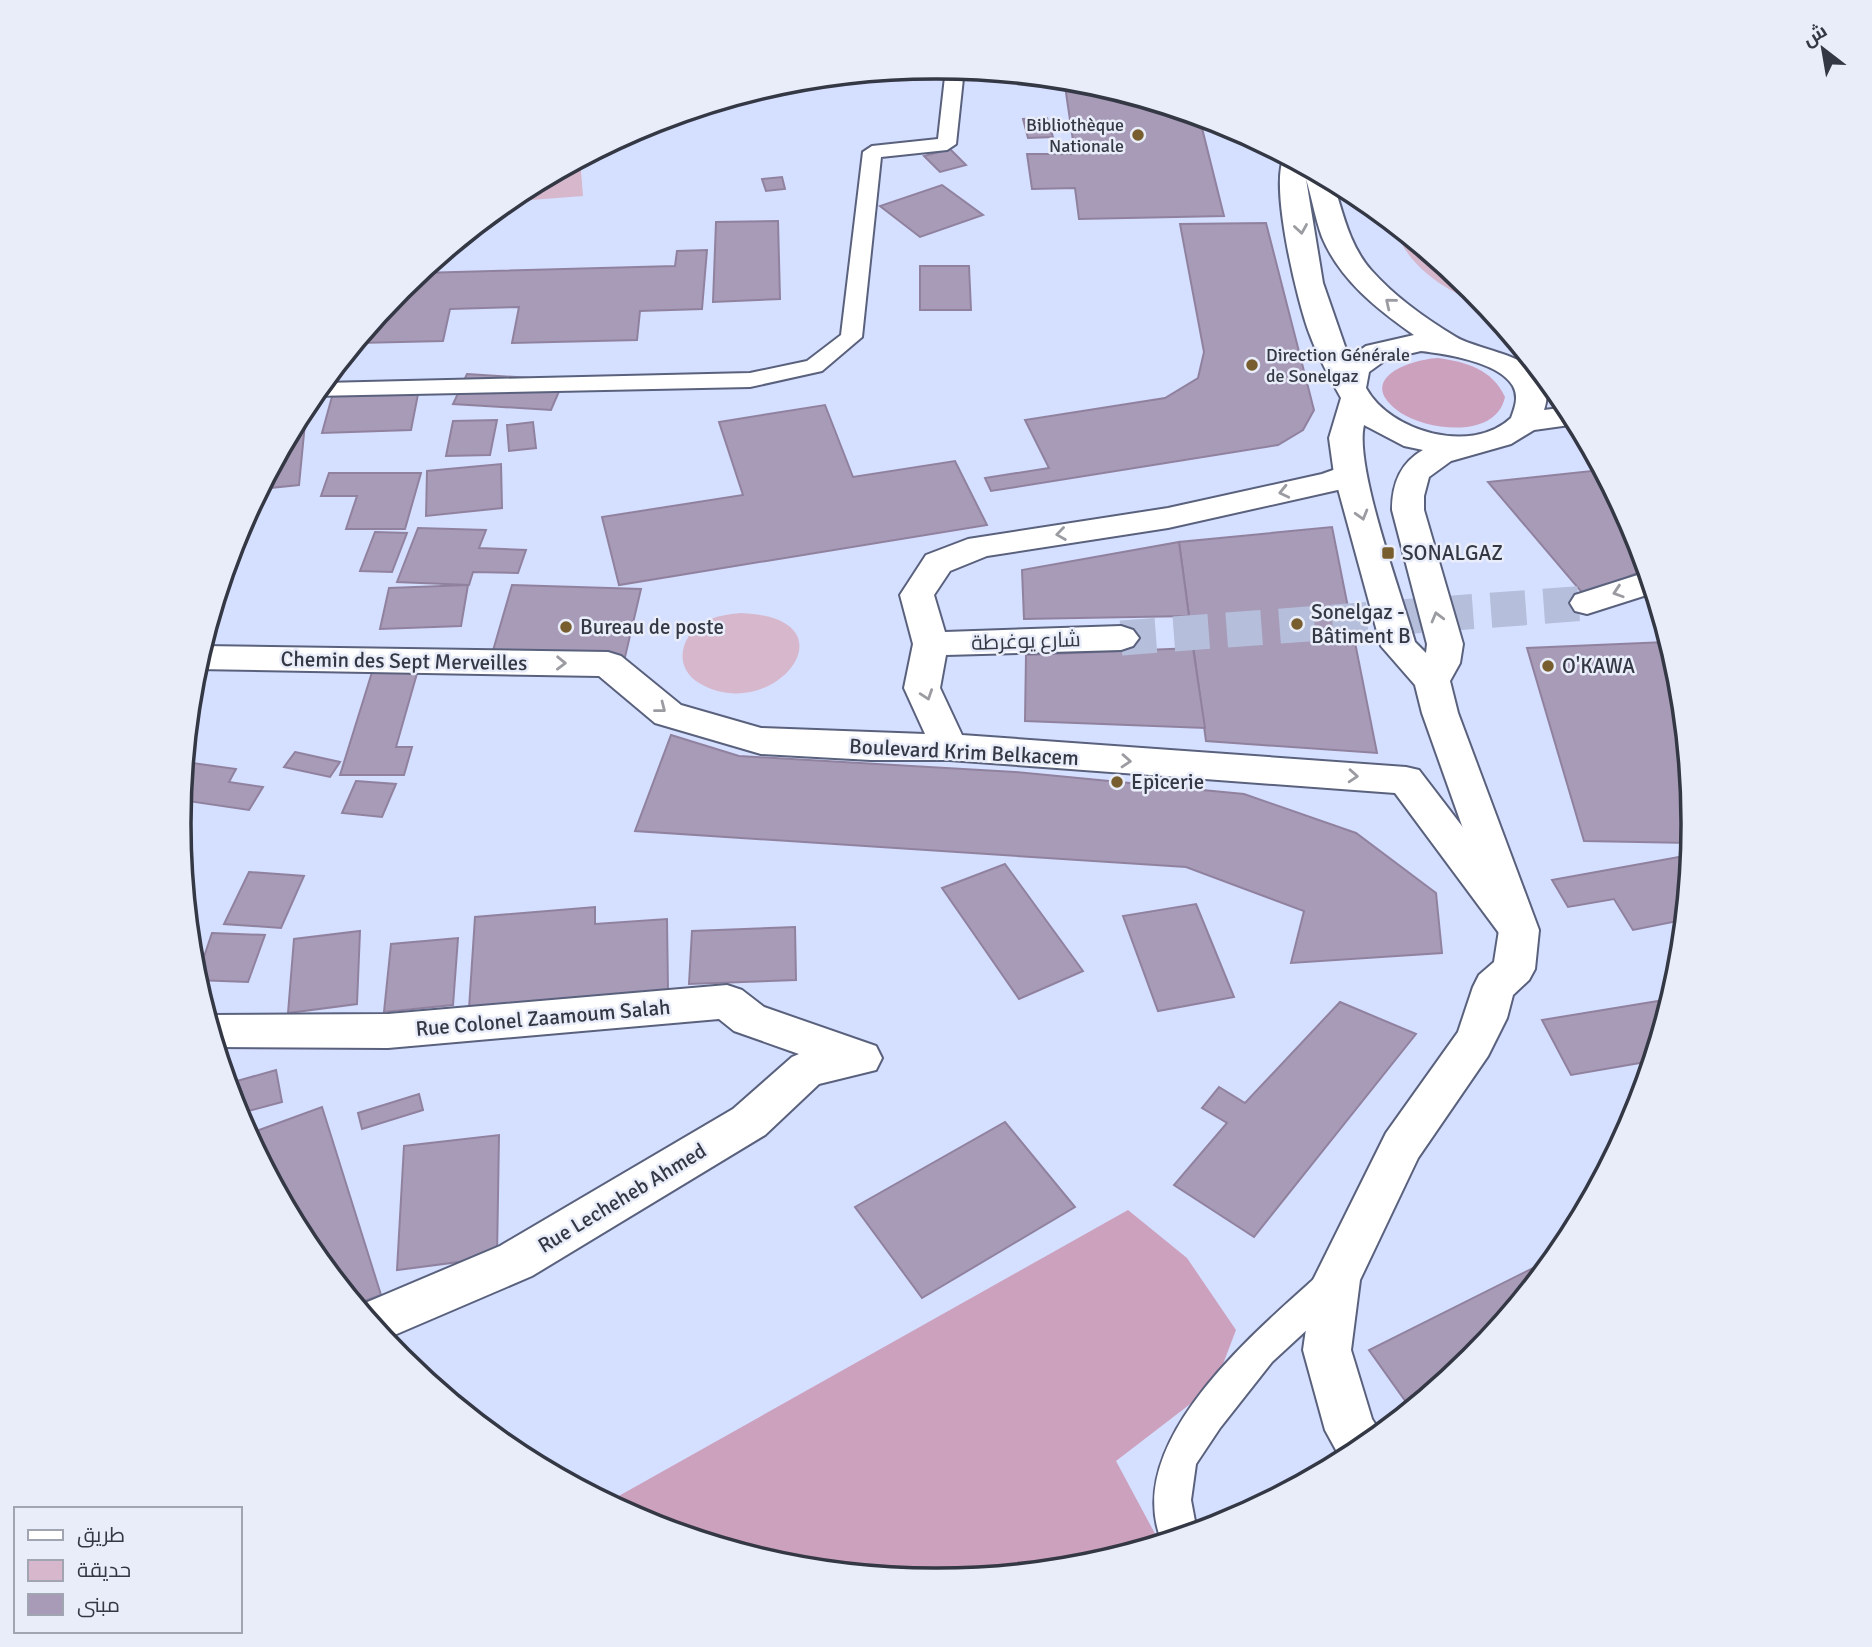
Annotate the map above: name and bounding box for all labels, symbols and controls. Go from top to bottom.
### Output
north arrow [1788,14,1858,84]
text: ش [1798,19,1831,52]
place label: Bibliothèque Nationale [1026,114,1124,157]
marker: Bibliothèque Nationale [1130,127,1146,143]
one-way arrow [1293,223,1308,234]
one-way arrow [1386,298,1398,311]
place label: Direction Générale de Sonelgaz [1266,344,1410,387]
marker: Direction Générale de Sonelgaz [1244,357,1260,373]
one-way arrow [1278,484,1290,499]
one-way arrow [1353,509,1368,521]
one-way arrow [1055,526,1067,541]
place label: SONALGAZ [1402,540,1503,566]
marker: SONALGAZ [1380,545,1396,561]
one-way arrow [1613,584,1625,598]
place label: Sonelgaz - Bâtiment B [1311,599,1411,649]
one-way arrow [1431,611,1446,623]
place label: Bureau de poste [580,614,724,640]
marker: Sonelgaz - Bâtiment B [1289,616,1305,632]
marker: Bureau de poste [558,619,574,635]
street label: شارع يوغرطة [971,626,1081,657]
street label: Chemin des Sept Merveilles [280,646,528,676]
place label: O'KAWA [1562,653,1635,679]
one-way arrow [556,656,567,671]
marker: O'KAWA [1540,658,1556,674]
one-way arrow [919,688,933,701]
one-way arrow [653,699,665,712]
street label: Boulevard Krim Belkacem [849,733,1079,771]
one-way arrow [1121,753,1132,768]
one-way arrow [1348,768,1359,783]
place label: Epicerie [1131,769,1204,795]
marker: Epicerie [1109,774,1125,790]
street label: Rue Colonel Zaamoum Salah [415,994,671,1042]
street label: Rue Lecheheb Ahmed [533,1137,711,1259]
legend [14,1507,242,1633]
text: طريق [77,1522,125,1548]
text: حديقة [77,1557,131,1583]
text: مبنى [77,1592,120,1618]

